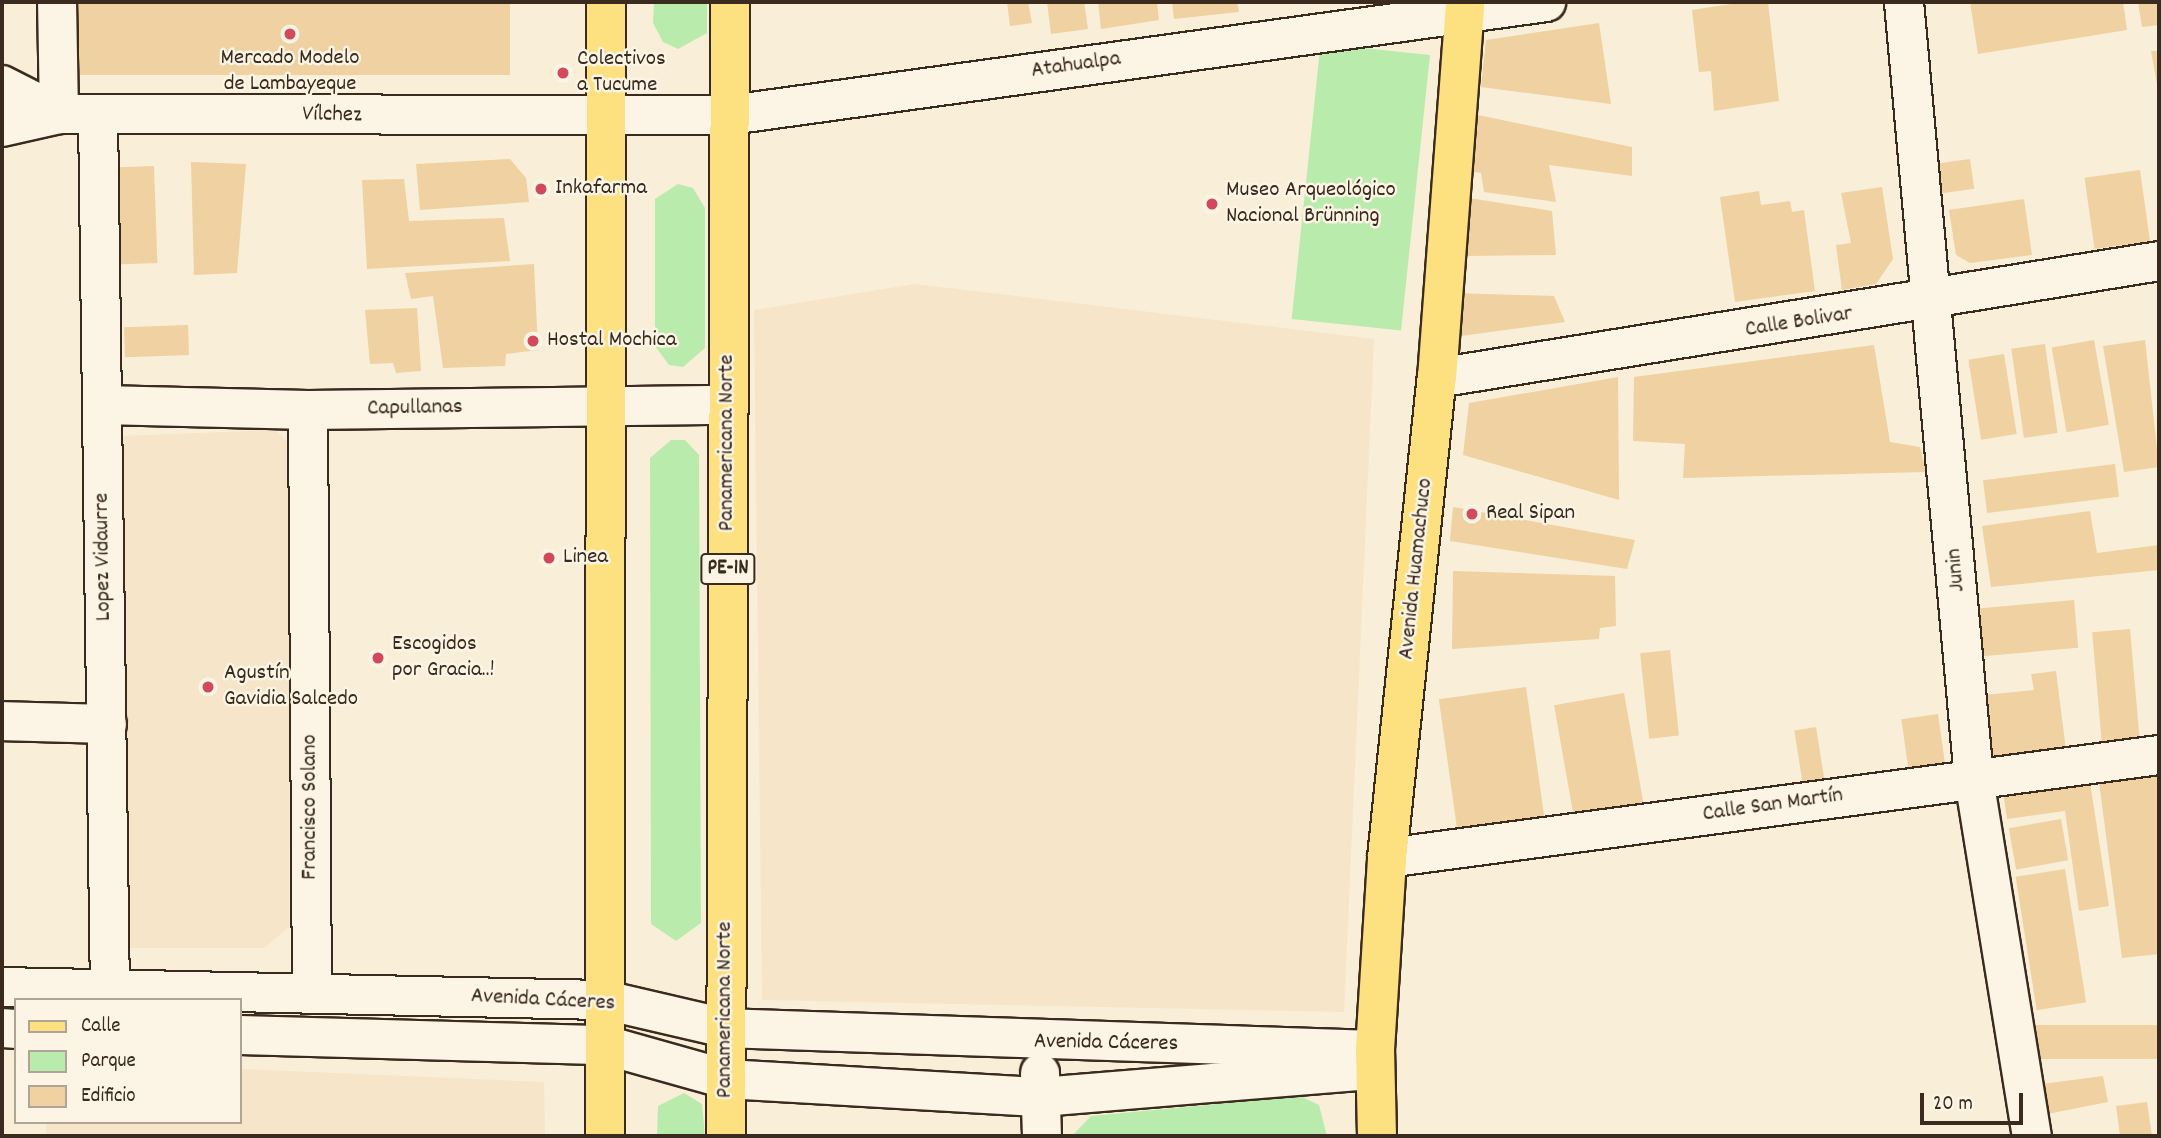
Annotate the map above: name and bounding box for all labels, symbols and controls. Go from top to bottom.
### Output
marker: Mercado Modelo de Lambayeque [282,26,298,42]
place label: Mercado Modelo de Lambayeque [221,45,359,99]
place label: Colectivos a Tucume [577,46,666,100]
street label: Atahualpa [1030,46,1122,86]
marker: Colectivos a Tucume [555,65,571,81]
street label: Vílchez [302,102,362,130]
place label: Inkafarma [555,175,647,203]
place label: Museo Arqueológico Nacional Brünning [1226,177,1396,231]
marker: Inkafarma [533,181,549,197]
marker: Museo Arqueológico Nacional Brünning [1204,196,1220,212]
street label: Calle Bolivar [1743,301,1855,345]
place label: Hostal Mochica [547,327,676,355]
marker: Hostal Mochica [525,333,541,349]
street label: Panamericana Norte [714,355,742,531]
street label: Capullanas [367,394,463,424]
street label: Avenida Huamachuco [1394,477,1440,661]
street label: Lopez Vidaurre [89,493,119,621]
place label: Real Sipan [1486,500,1575,528]
marker: Real Sipan [1464,506,1480,522]
place label: Linea [563,544,608,572]
street label: Junin [1941,547,1973,593]
marker: Linea [541,550,557,566]
road number: PE-1N [700,552,756,586]
place label: Escogidos por Gracia..! [392,631,494,685]
marker: Escogidos por Gracia..! [370,650,386,666]
place label: Agustín Gavidia Salcedo [224,660,358,714]
marker: Agustín Gavidia Salcedo [198,677,218,697]
street label: Francisco Solano [297,734,325,880]
street label: Calle San Martín [1701,782,1845,830]
street label: Panamericana Norte [712,922,740,1098]
street label: Avenida Cáceres [470,983,616,1019]
legend [14,998,242,1124]
text: Calle [81,1012,120,1042]
street label: Avenida Cáceres [1034,1029,1178,1059]
text: Parque [81,1047,136,1077]
scale bar [1923,1078,2026,1122]
text: Edificio [81,1082,136,1112]
text: 20 m [1933,1090,1973,1120]

